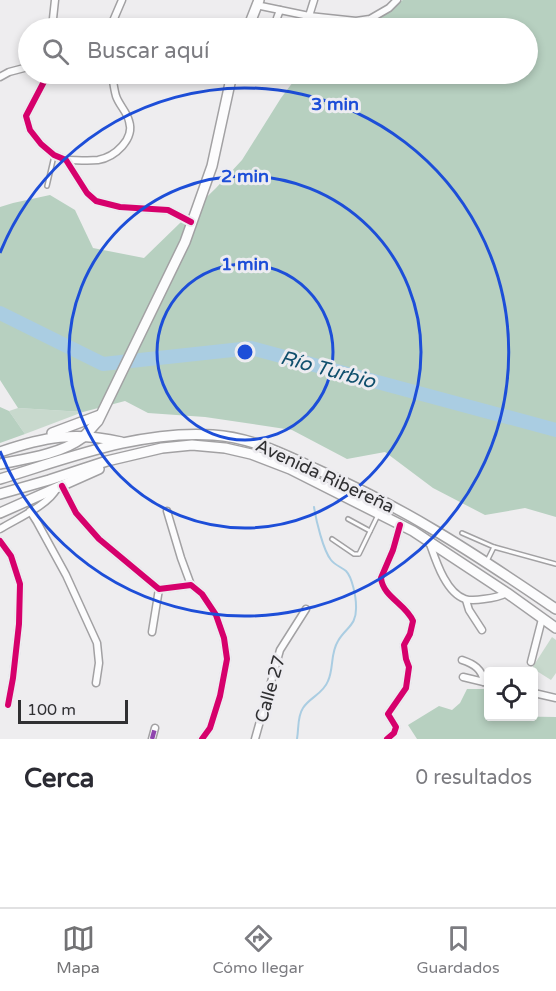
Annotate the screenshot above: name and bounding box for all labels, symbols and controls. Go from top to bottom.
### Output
search box [18,18,538,84]
icon: search [39,35,72,68]
text: Buscar aquí [87,38,209,64]
text: 3 min [311,93,359,115]
text: 2 min [221,165,269,187]
text: 1 min [221,253,269,275]
centre of rings [235,342,255,362]
water label: Río Turbio [278,346,379,394]
street label: Avenida Ribereña [252,434,398,518]
street label: Calle 27 [250,653,290,725]
map controls [484,667,538,721]
button: locate [484,667,538,721]
scale bar [18,697,128,724]
text: 100 m [27,700,76,720]
text: Cerca [24,763,94,794]
text: 0 resultados [416,766,532,790]
tab: Mapa [56,922,100,978]
tab: Cómo llegar [212,922,304,978]
tab: Guardados [416,922,500,978]

